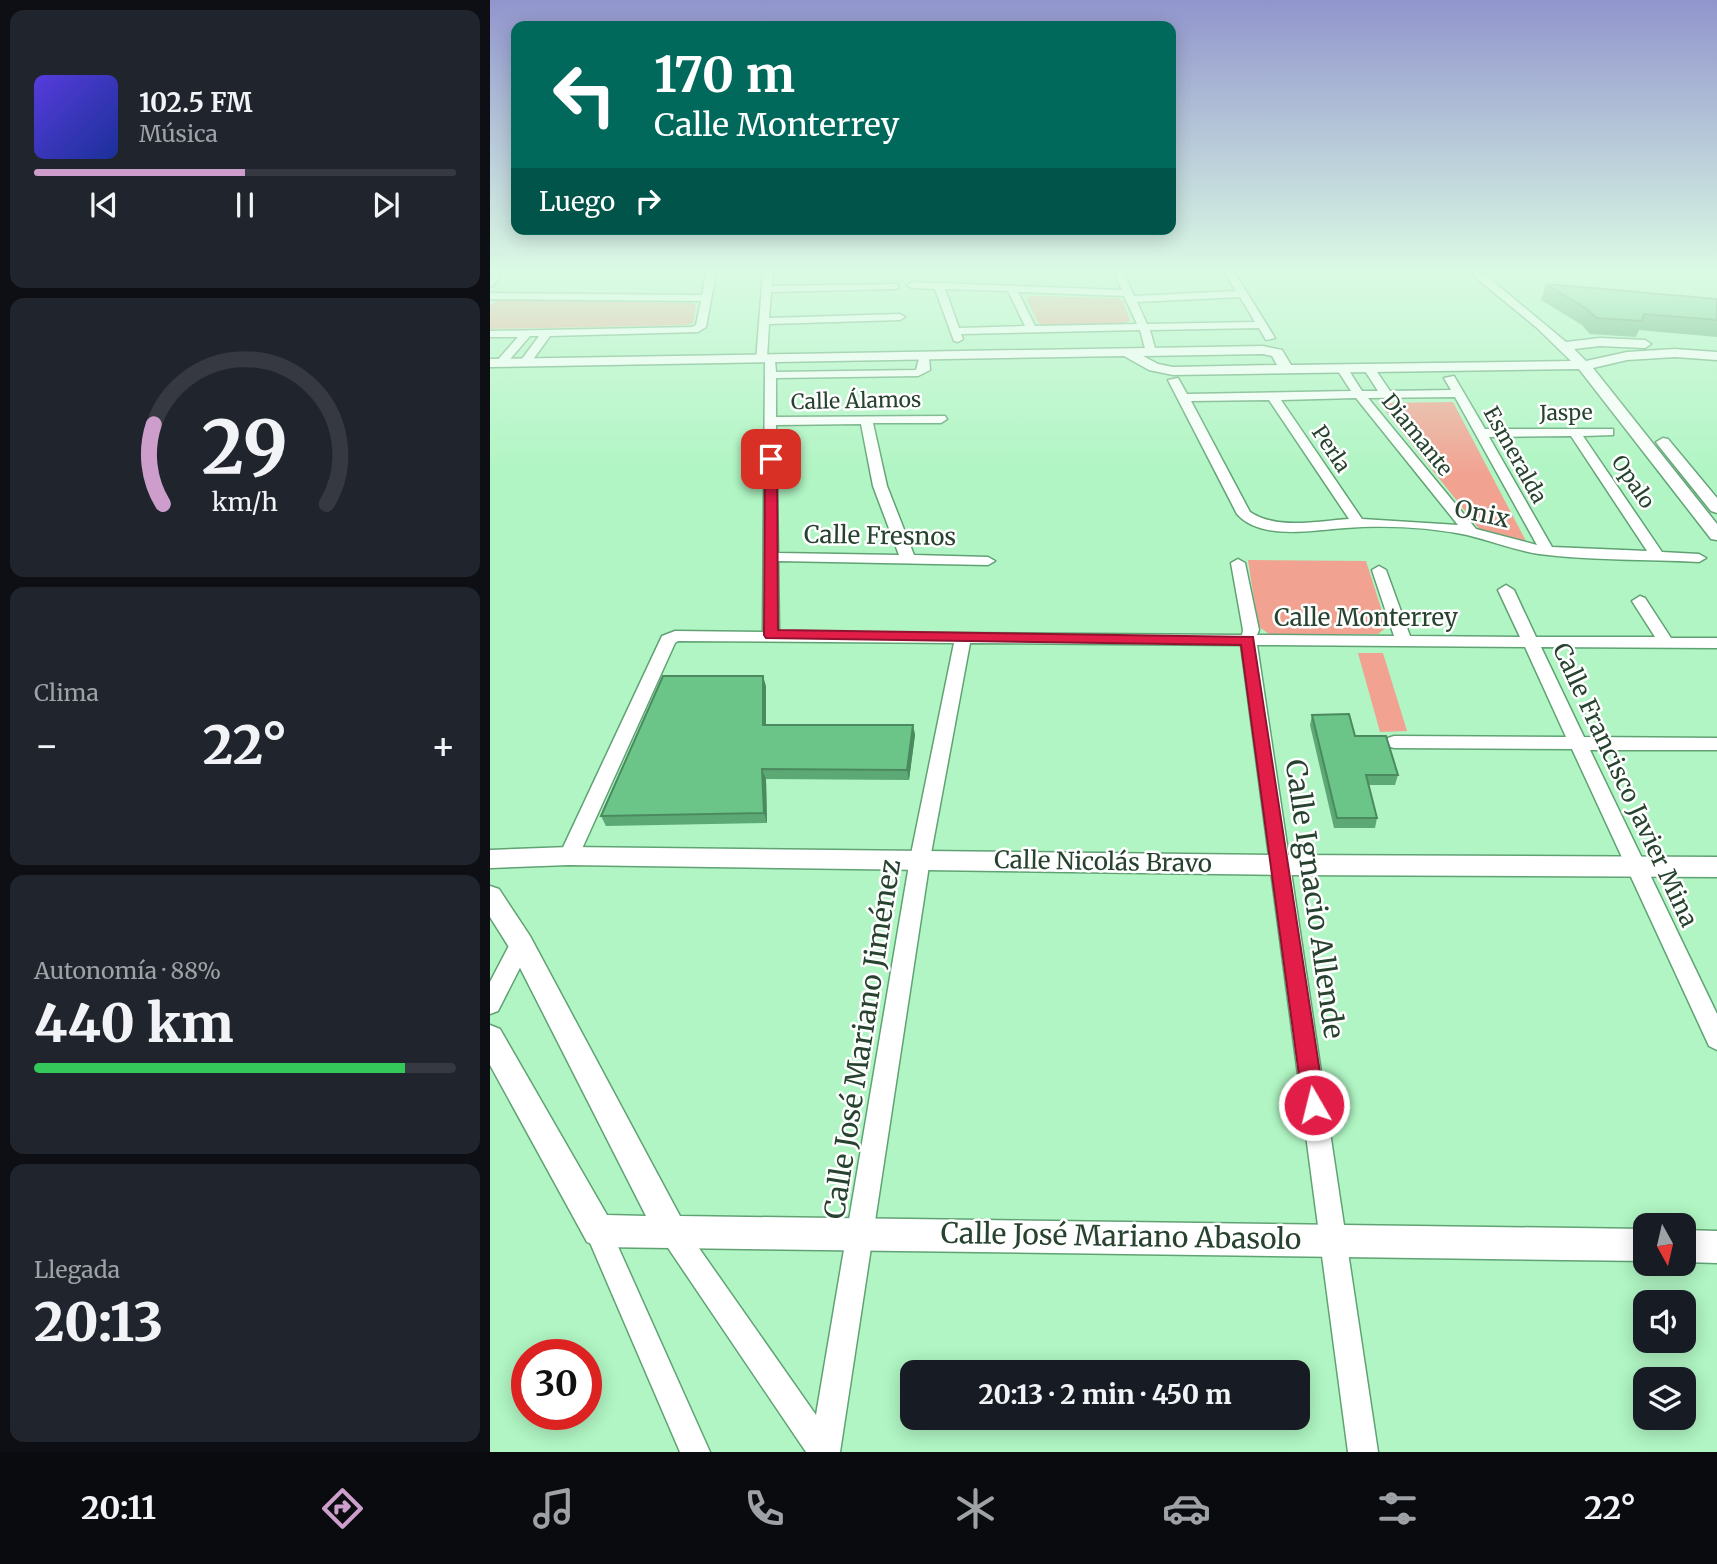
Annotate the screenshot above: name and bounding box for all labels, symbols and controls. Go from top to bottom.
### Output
text: 170 m [654,44,795,105]
icon: left [539,49,630,140]
text: 102.5 FM [139,86,252,119]
text: Calle Monterrey [654,105,899,145]
text: Música [139,119,218,148]
icon: right [629,182,667,220]
text: Luego [539,185,615,218]
icon: previous [85,186,123,224]
icon: pause [226,186,264,224]
icon: next [367,186,405,224]
street label: Calle Álamos [791,385,921,415]
street label: Diamante [1376,388,1459,481]
street label: Jaspe [1538,399,1593,426]
text: 29 [202,402,288,494]
street label: Esmeralda [1478,402,1553,508]
street label: Perla [1306,420,1357,477]
pin [741,429,801,489]
icon: arrive [752,440,790,478]
street label: Opalo [1606,450,1661,514]
text: km/h [212,485,278,517]
street label: Onix [1452,493,1513,535]
street label: Calle Fresnos [804,519,956,552]
street label: Calle Monterrey [1274,602,1458,633]
street label: Calle Francisco Javier Mina [1546,638,1705,932]
text: Clima [34,678,99,707]
text: 22° [203,713,287,778]
text: − [34,722,59,769]
text: + [431,722,456,769]
street label: Calle Ignacio Allende [1278,757,1352,1041]
street label: Calle Nicolás Bravo [994,844,1212,879]
street label: Calle José Mariano Jiménez [816,857,908,1221]
text: Autonomía · 88% [34,956,221,985]
text: 440 km [34,991,234,1056]
position arrow [1277,1068,1351,1142]
north arrow [1633,1213,1696,1276]
map controls [1633,1213,1696,1430]
street label: Calle José Mariano Abasolo [940,1215,1302,1257]
text: Llegada [34,1255,120,1284]
text: 20:13 [34,1290,163,1355]
button: sound [1633,1290,1696,1353]
speed limit sign: 30 [511,1339,602,1430]
button: layers [1633,1367,1696,1430]
text: 20:13 · 2 min · 450 m [979,1378,1231,1411]
icon: directions [318,1484,367,1533]
icon: music [529,1484,578,1533]
icon: phone [740,1484,789,1533]
icon: climate [951,1484,1000,1533]
icon: car [1162,1484,1211,1533]
icon: filters [1373,1484,1422,1533]
text: 20:11 [81,1488,156,1528]
text: 22° [1584,1488,1636,1528]

